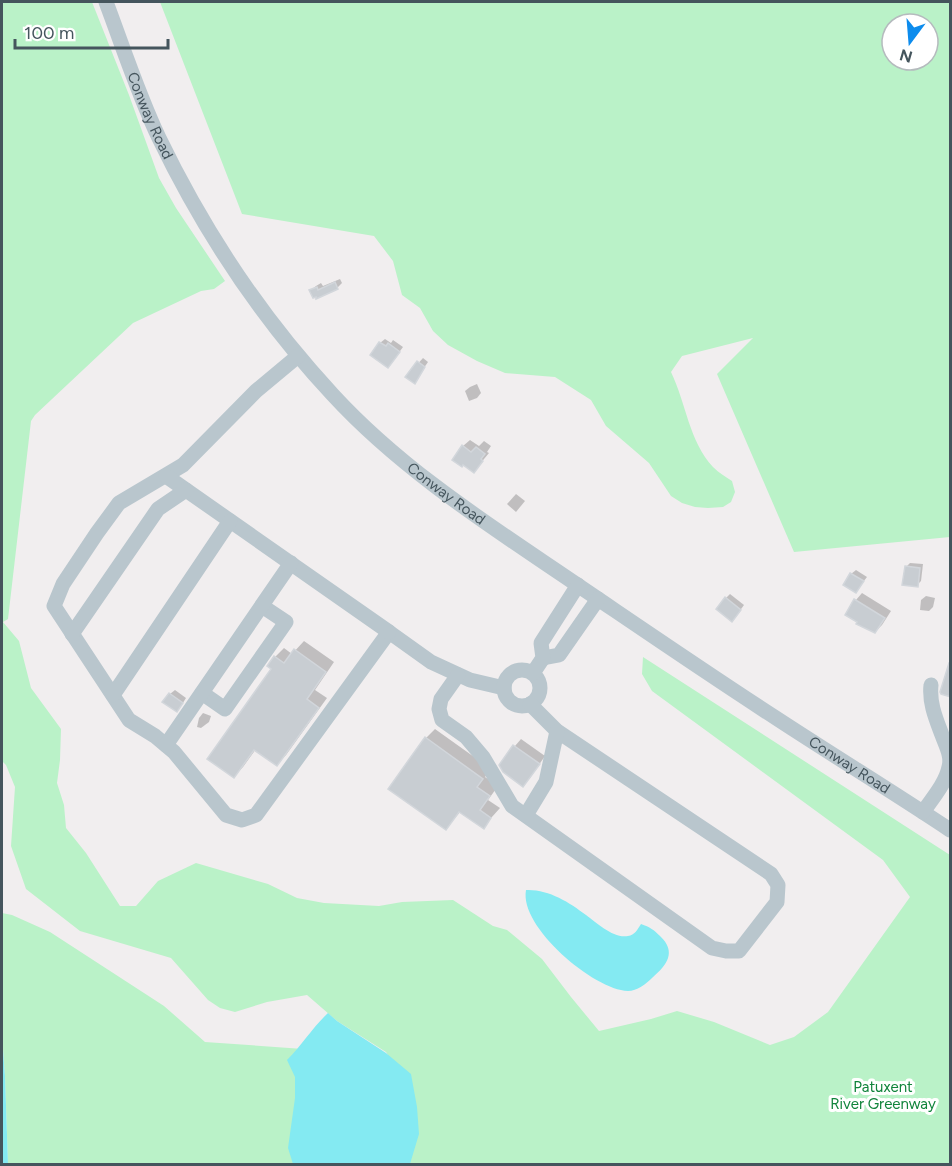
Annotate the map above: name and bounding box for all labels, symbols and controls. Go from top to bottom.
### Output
scale bar [15,12,168,50]
north arrow [880,12,940,72]
text: 100 m [24,22,74,44]
text: N [897,45,915,67]
street label: Conway Road [123,70,177,162]
street label: Conway Road [403,459,489,529]
street label: Conway Road [805,733,894,798]
park label: Patuxent River Greenway [830,1078,936,1113]

